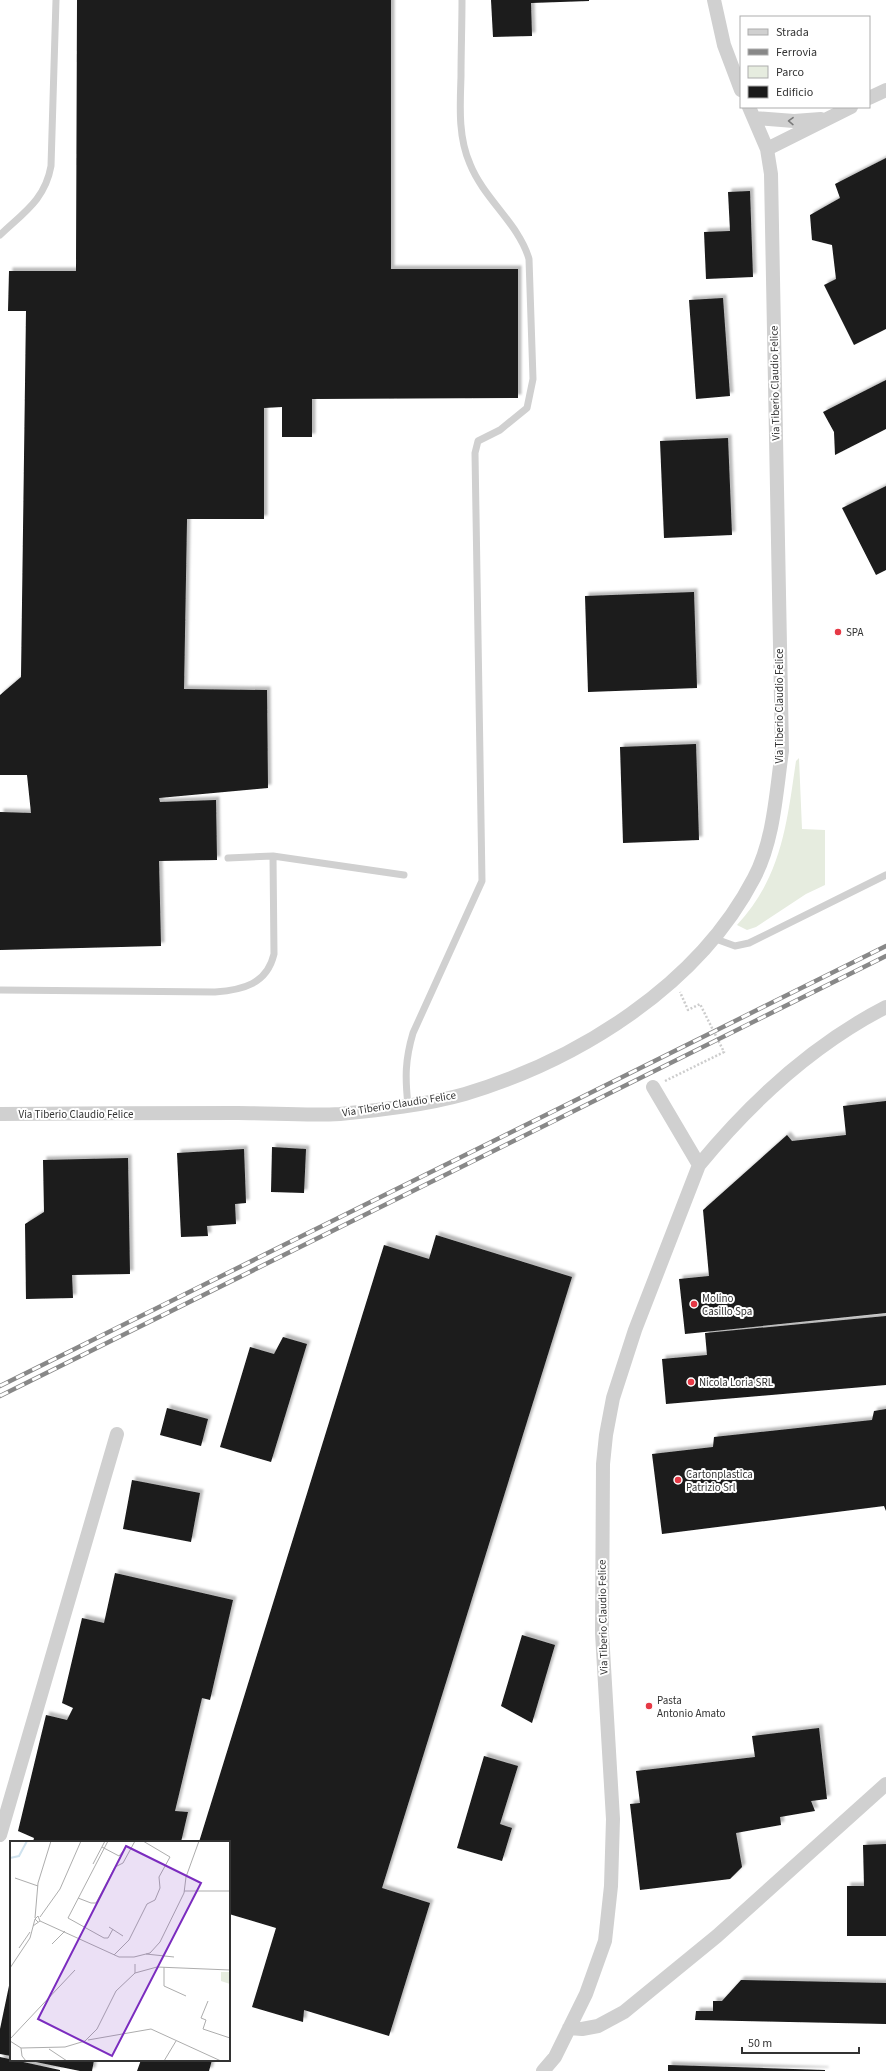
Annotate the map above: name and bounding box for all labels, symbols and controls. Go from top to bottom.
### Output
legend [740,16,870,108]
text: Strada [776,24,809,41]
text: Ferrovia [776,44,817,61]
text: Parco [776,64,804,81]
text: Edificio [776,84,813,101]
one-way arrow [788,116,794,125]
street label: Via Tiberio Claudio Felice [766,325,784,441]
place label: SPA [846,625,864,640]
marker: SPA [833,627,843,637]
street label: Via Tiberio Claudio Felice [772,648,787,764]
street label: Via Tiberio Claudio Felice [341,1088,458,1120]
street label: Via Tiberio Claudio Felice [18,1107,134,1122]
place label: Molino Casillo Spa [702,1291,752,1319]
marker: Molino Casillo Spa [689,1299,699,1309]
place label: Nicola Loria SRL [699,1375,774,1390]
marker: Nicola Loria SRL [686,1377,696,1387]
place label: Cartonplastica Patrizio Srl [686,1467,753,1495]
marker: Cartonplastica Patrizio Srl [673,1475,683,1485]
street label: Via Tiberio Claudio Felice [594,1559,612,1675]
place label: Pasta Antonio Amato [657,1693,725,1721]
marker: Pasta Antonio Amato [644,1701,654,1711]
inset map [10,1841,230,2061]
scale bar [742,2029,859,2055]
text: 50 m [748,2035,772,2052]

